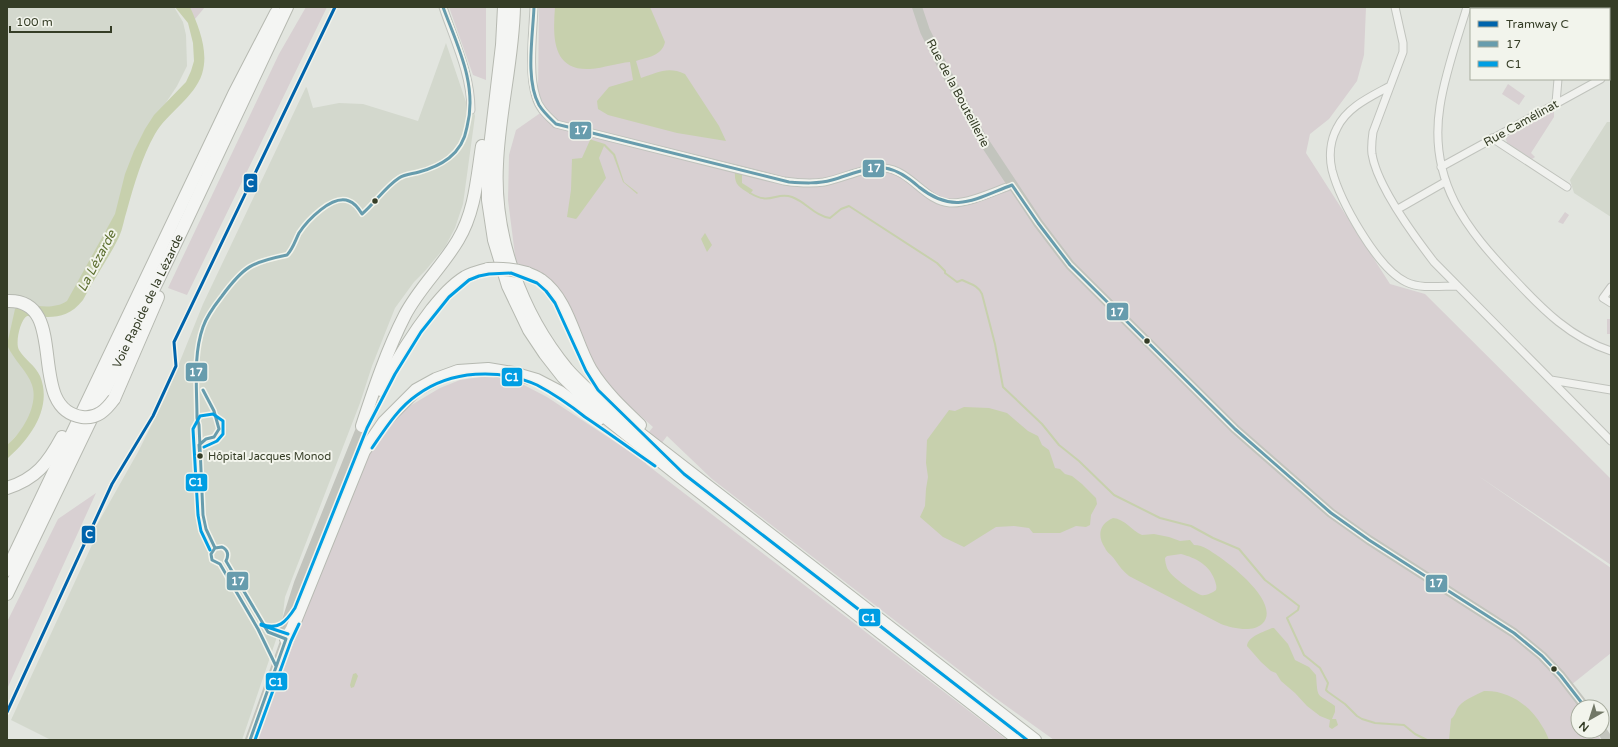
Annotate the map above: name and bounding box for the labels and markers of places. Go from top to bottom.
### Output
unlabelled marker [370,196,380,206]
unlabelled marker [1142,336,1152,346]
place label: Hôpital Jacques Monod [208,450,331,463]
marker: Hôpital Jacques Monod [195,451,205,461]
unlabelled marker [1549,664,1559,674]

